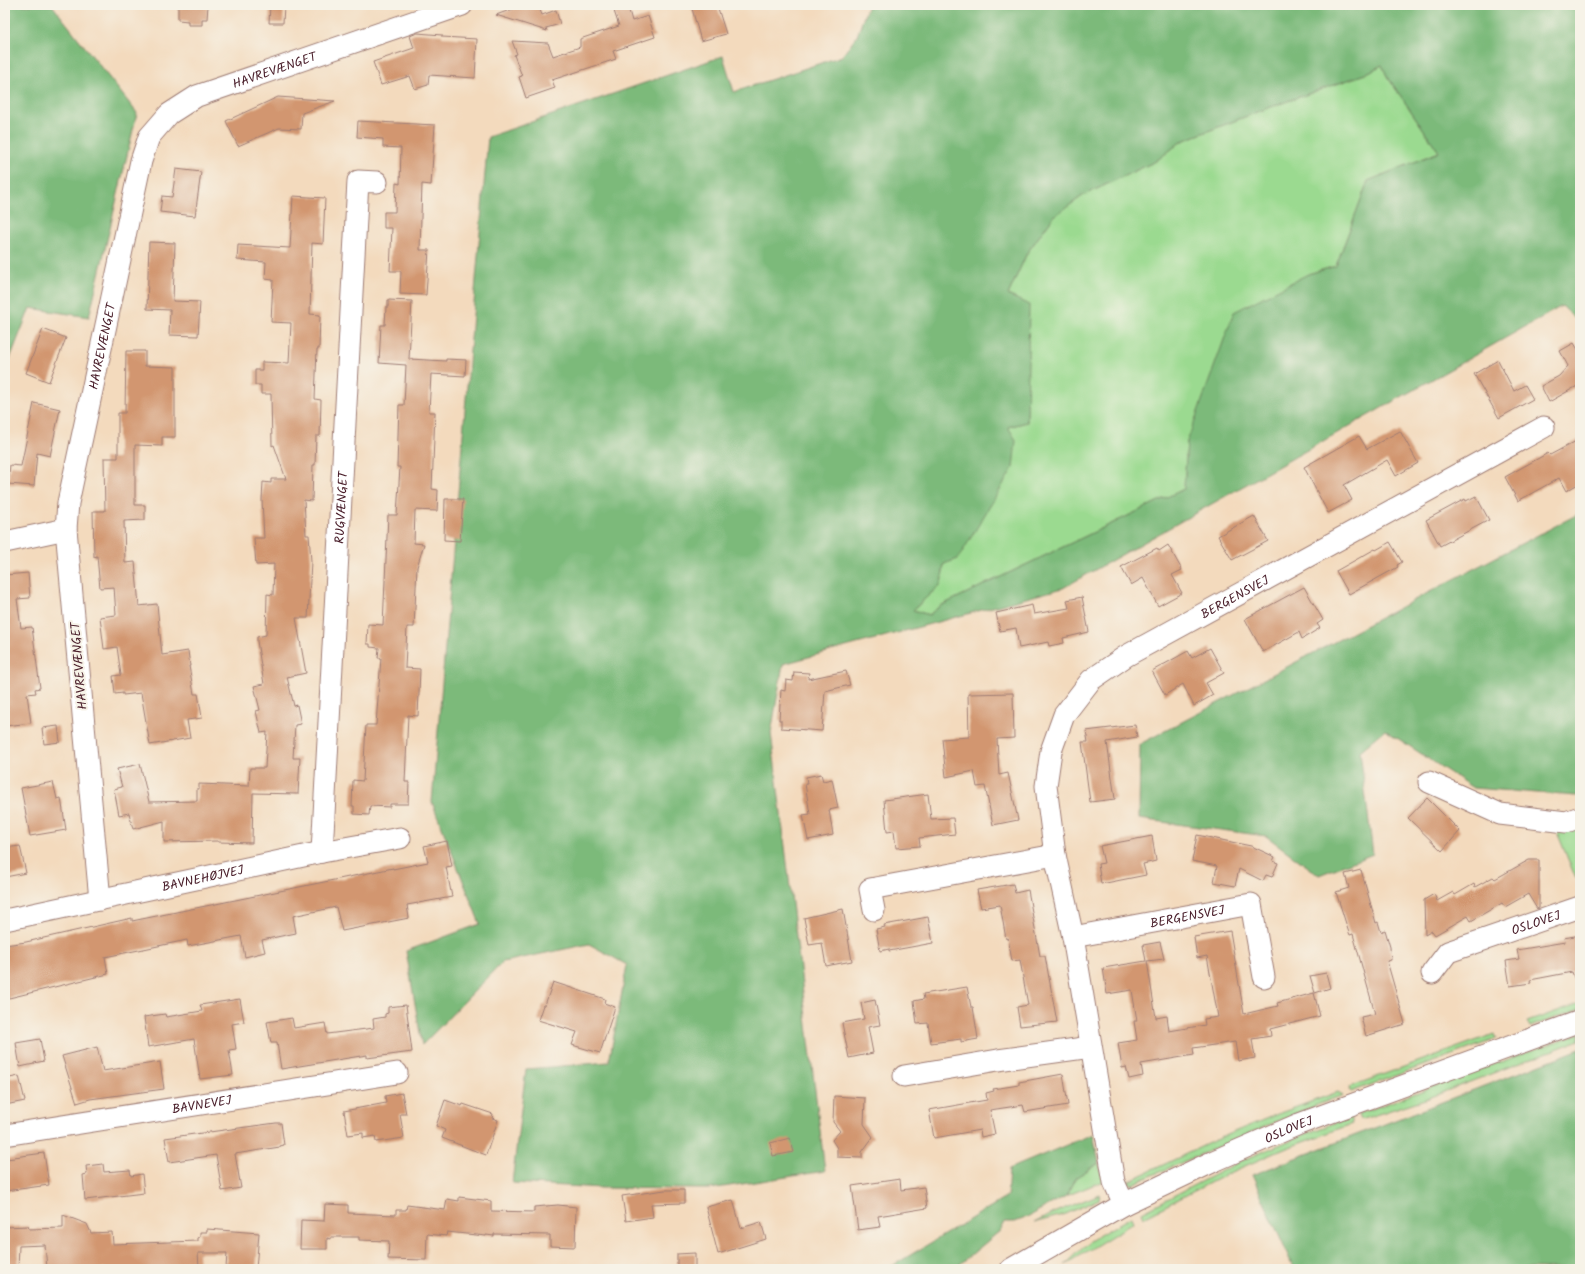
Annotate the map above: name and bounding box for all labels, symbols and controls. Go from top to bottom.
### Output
street label: HAVREVÆNGET [230,46,321,95]
street label: HAVREVÆNGET [84,300,123,392]
street label: RUGVÆNGET [330,470,354,544]
street label: BERGENSVEJ [1197,570,1274,625]
street label: HAVREVÆNGET [65,620,94,711]
street label: BAVNEHØJVEJ [160,860,246,898]
street label: BERGENSVEJ [1148,900,1227,935]
street label: OSLOVEJ [1509,905,1564,942]
street label: BAVNEVEJ [170,1090,234,1120]
street label: OSLOVEJ [1261,1111,1317,1150]

